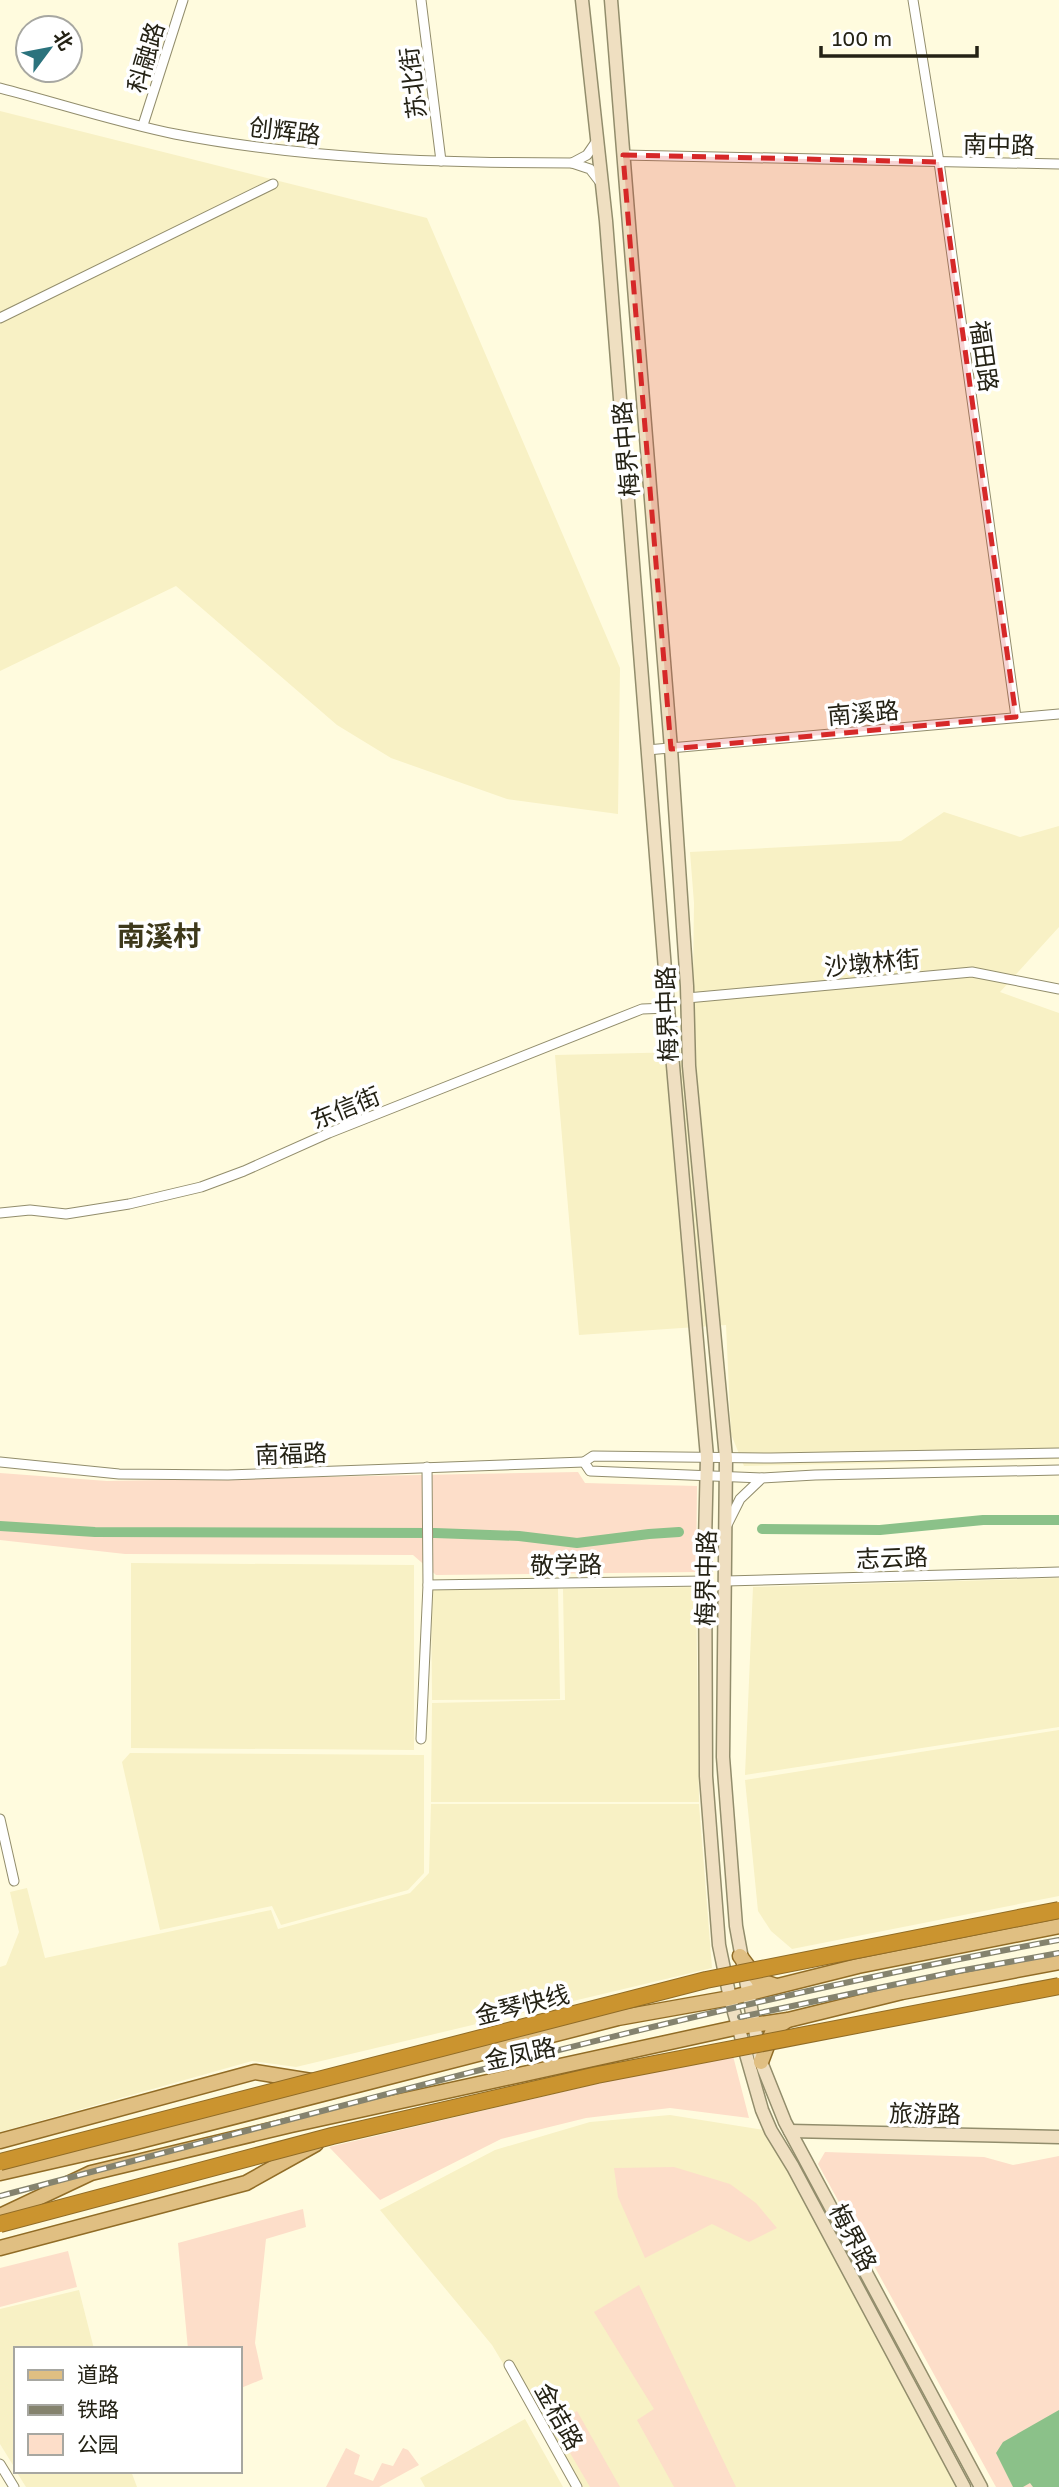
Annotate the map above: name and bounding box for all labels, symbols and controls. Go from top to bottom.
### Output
north arrow [14,14,84,84]
scale bar [821,14,977,58]
street label: 科融路 [121,18,169,96]
text: 100 m [832,25,892,51]
text: 北 [49,26,79,54]
street label: 苏北街 [393,46,431,120]
street label: 创辉路 [248,111,322,149]
street label: 南中路 [963,129,1035,159]
street label: 福田路 [966,318,1004,394]
street label: 梅界中路 [606,400,644,498]
street label: 南溪路 [826,694,900,730]
district label: 南溪村 [117,919,201,952]
street label: 沙墩林街 [823,943,921,981]
street label: 梅界中路 [650,966,682,1062]
street label: 东信街 [306,1080,384,1134]
street label: 南福路 [255,1437,327,1469]
street label: 梅界中路 [690,1530,720,1626]
street label: 志云路 [856,1541,928,1573]
street label: 敬学路 [530,1549,602,1579]
street label: 金琴快线 [472,1978,572,2030]
street label: 金凤路 [482,2031,558,2075]
street label: 旅游路 [889,2098,961,2128]
street label: 梅界路 [824,2198,884,2276]
legend [14,2347,242,2473]
text: 道路 [77,2361,119,2387]
street label: 金桔路 [530,2377,590,2455]
text: 铁路 [77,2396,119,2422]
text: 公园 [77,2431,119,2457]

